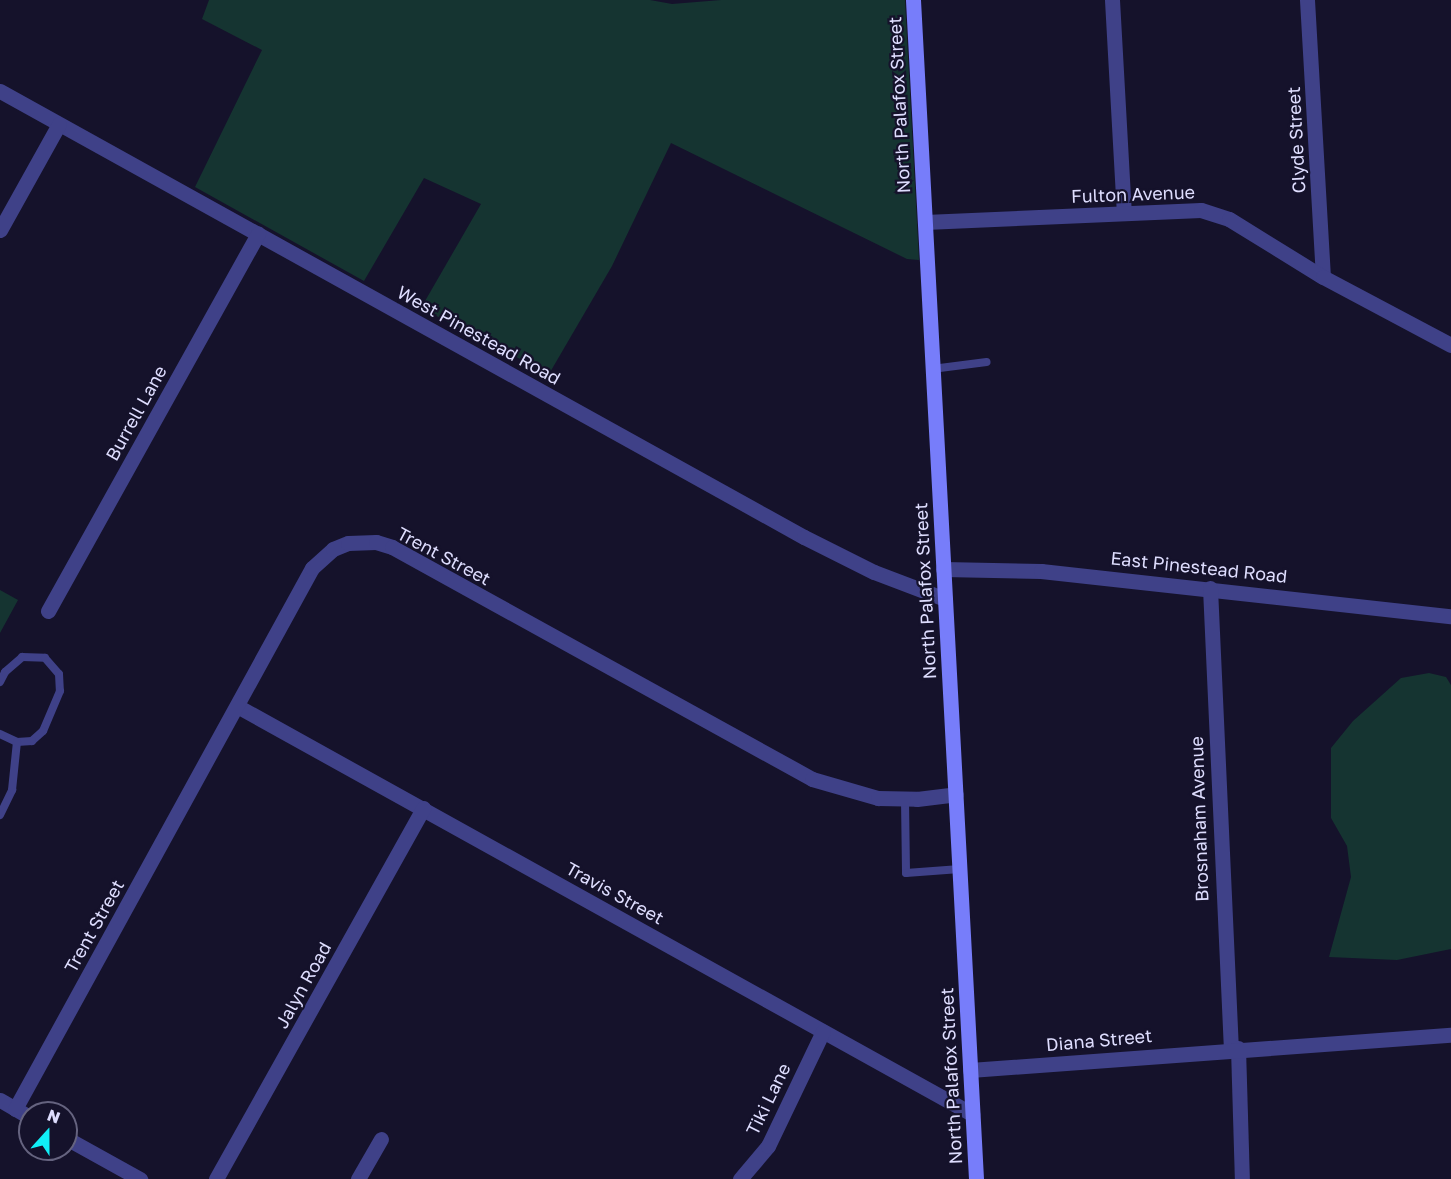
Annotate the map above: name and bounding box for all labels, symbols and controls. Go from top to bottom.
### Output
street label: North Palafox Street [884,16,914,194]
street label: Clyde Street [1282,86,1310,194]
street label: Fulton Avenue [1071,181,1195,207]
street label: West Pinestead Road [394,281,564,389]
street label: Burrell Lane [101,362,171,464]
street label: North Palafox Street [910,502,940,680]
street label: Trent Street [394,522,494,590]
street label: East Pinestead Road [1110,547,1288,587]
street label: Brosnaham Avenue [1185,736,1213,902]
street label: Travis Street [562,857,668,929]
street label: Trent Street [60,876,128,976]
street label: Jalyn Road [270,938,336,1032]
street label: North Palafox Street [936,987,966,1165]
street label: Diana Street [1045,1025,1153,1055]
street label: Tiki Lane [741,1059,795,1139]
north arrow [18,1101,78,1161]
text: N [44,1105,63,1128]

